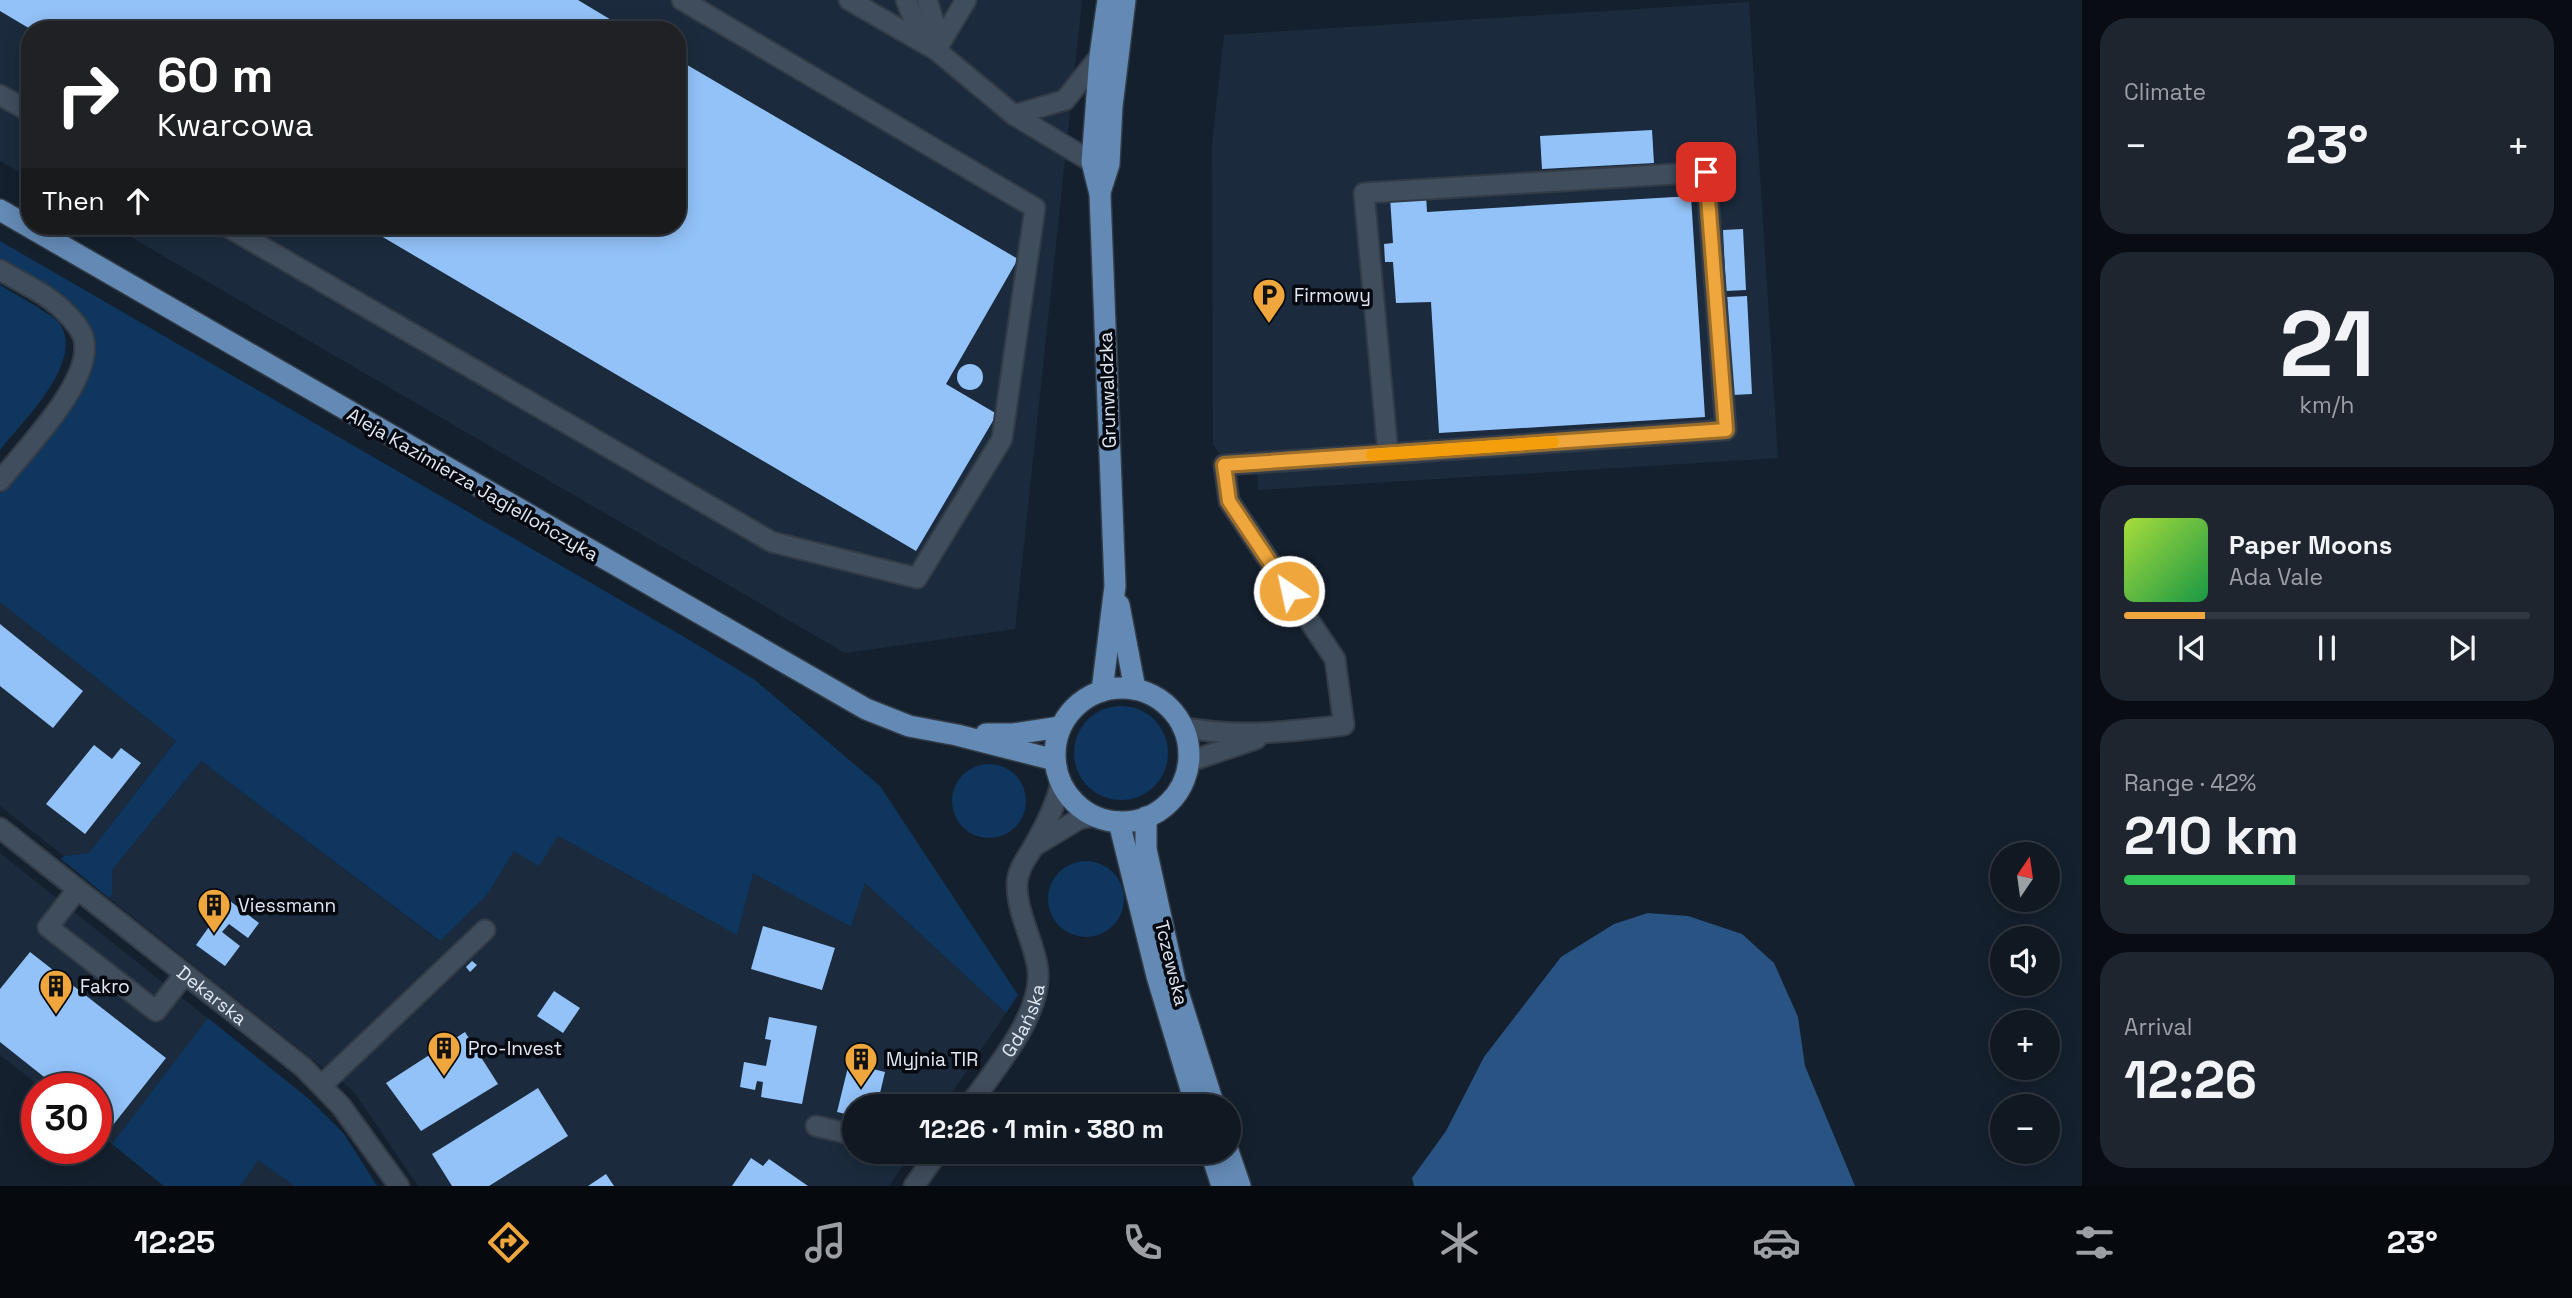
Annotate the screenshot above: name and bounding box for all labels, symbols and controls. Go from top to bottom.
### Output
text: 60 m [157,44,273,106]
icon: right [42,49,133,140]
text: Climate [2124,77,2206,107]
text: Kwarcowa [157,105,313,145]
text: 23° [2286,112,2369,178]
text: − [2124,122,2148,170]
text: + [2506,122,2530,170]
pin [1676,142,1736,202]
icon: arrive [1687,153,1725,191]
icon: ahead [119,182,157,220]
text: Then [42,184,105,218]
parking icon: Firmowy [1250,276,1288,325]
place label: Firmowy [1294,283,1371,308]
text: 21 [2279,286,2375,403]
street label: Grunwaldzka [1093,331,1122,449]
text: km/h [2300,390,2354,420]
street label: Aleja Kazimierza Jagiellończyka [343,402,603,567]
text: Paper Moons [2229,528,2392,562]
position arrow [1252,554,1326,628]
text: Ada Vale [2229,562,2323,592]
icon: previous [2173,629,2211,667]
icon: pause [2308,629,2346,667]
icon: next [2443,629,2481,667]
text: Range · 42% [2124,768,2256,798]
text: 210 km [2124,803,2299,869]
north arrow [1990,842,2060,912]
map controls [1990,842,2060,1164]
building icon: Viessmann [195,886,233,935]
place label: Viessmann [238,893,336,918]
street label: Tczewska [1149,918,1194,1008]
button: sound [1990,926,2060,996]
street label: Dekarska [171,960,252,1031]
building icon: Fakro [37,967,75,1016]
place label: Fakro [80,974,130,999]
street label: Gdańska [996,982,1051,1062]
button: + [1990,1010,2060,1080]
text: Arrival [2124,1012,2192,1042]
building icon: Pro-Invest [425,1029,463,1078]
place label: Pro-Invest [468,1036,562,1061]
building icon: Myjnia TIR [842,1040,880,1089]
place label: Myjnia TIR [886,1047,978,1072]
text: 12:26 [2124,1047,2257,1113]
speed limit sign: 30 [21,1073,112,1164]
button: − [1990,1094,2060,1164]
text: 12:26 · 1 min · 380 m [919,1112,1164,1146]
icon: directions [484,1218,533,1267]
icon: music [801,1218,850,1267]
icon: phone [1118,1218,1167,1267]
icon: climate [1435,1218,1484,1267]
icon: car [1752,1218,1801,1267]
icon: filters [2070,1218,2119,1267]
text: 12:25 [134,1222,215,1262]
text: 23° [2387,1222,2438,1262]

